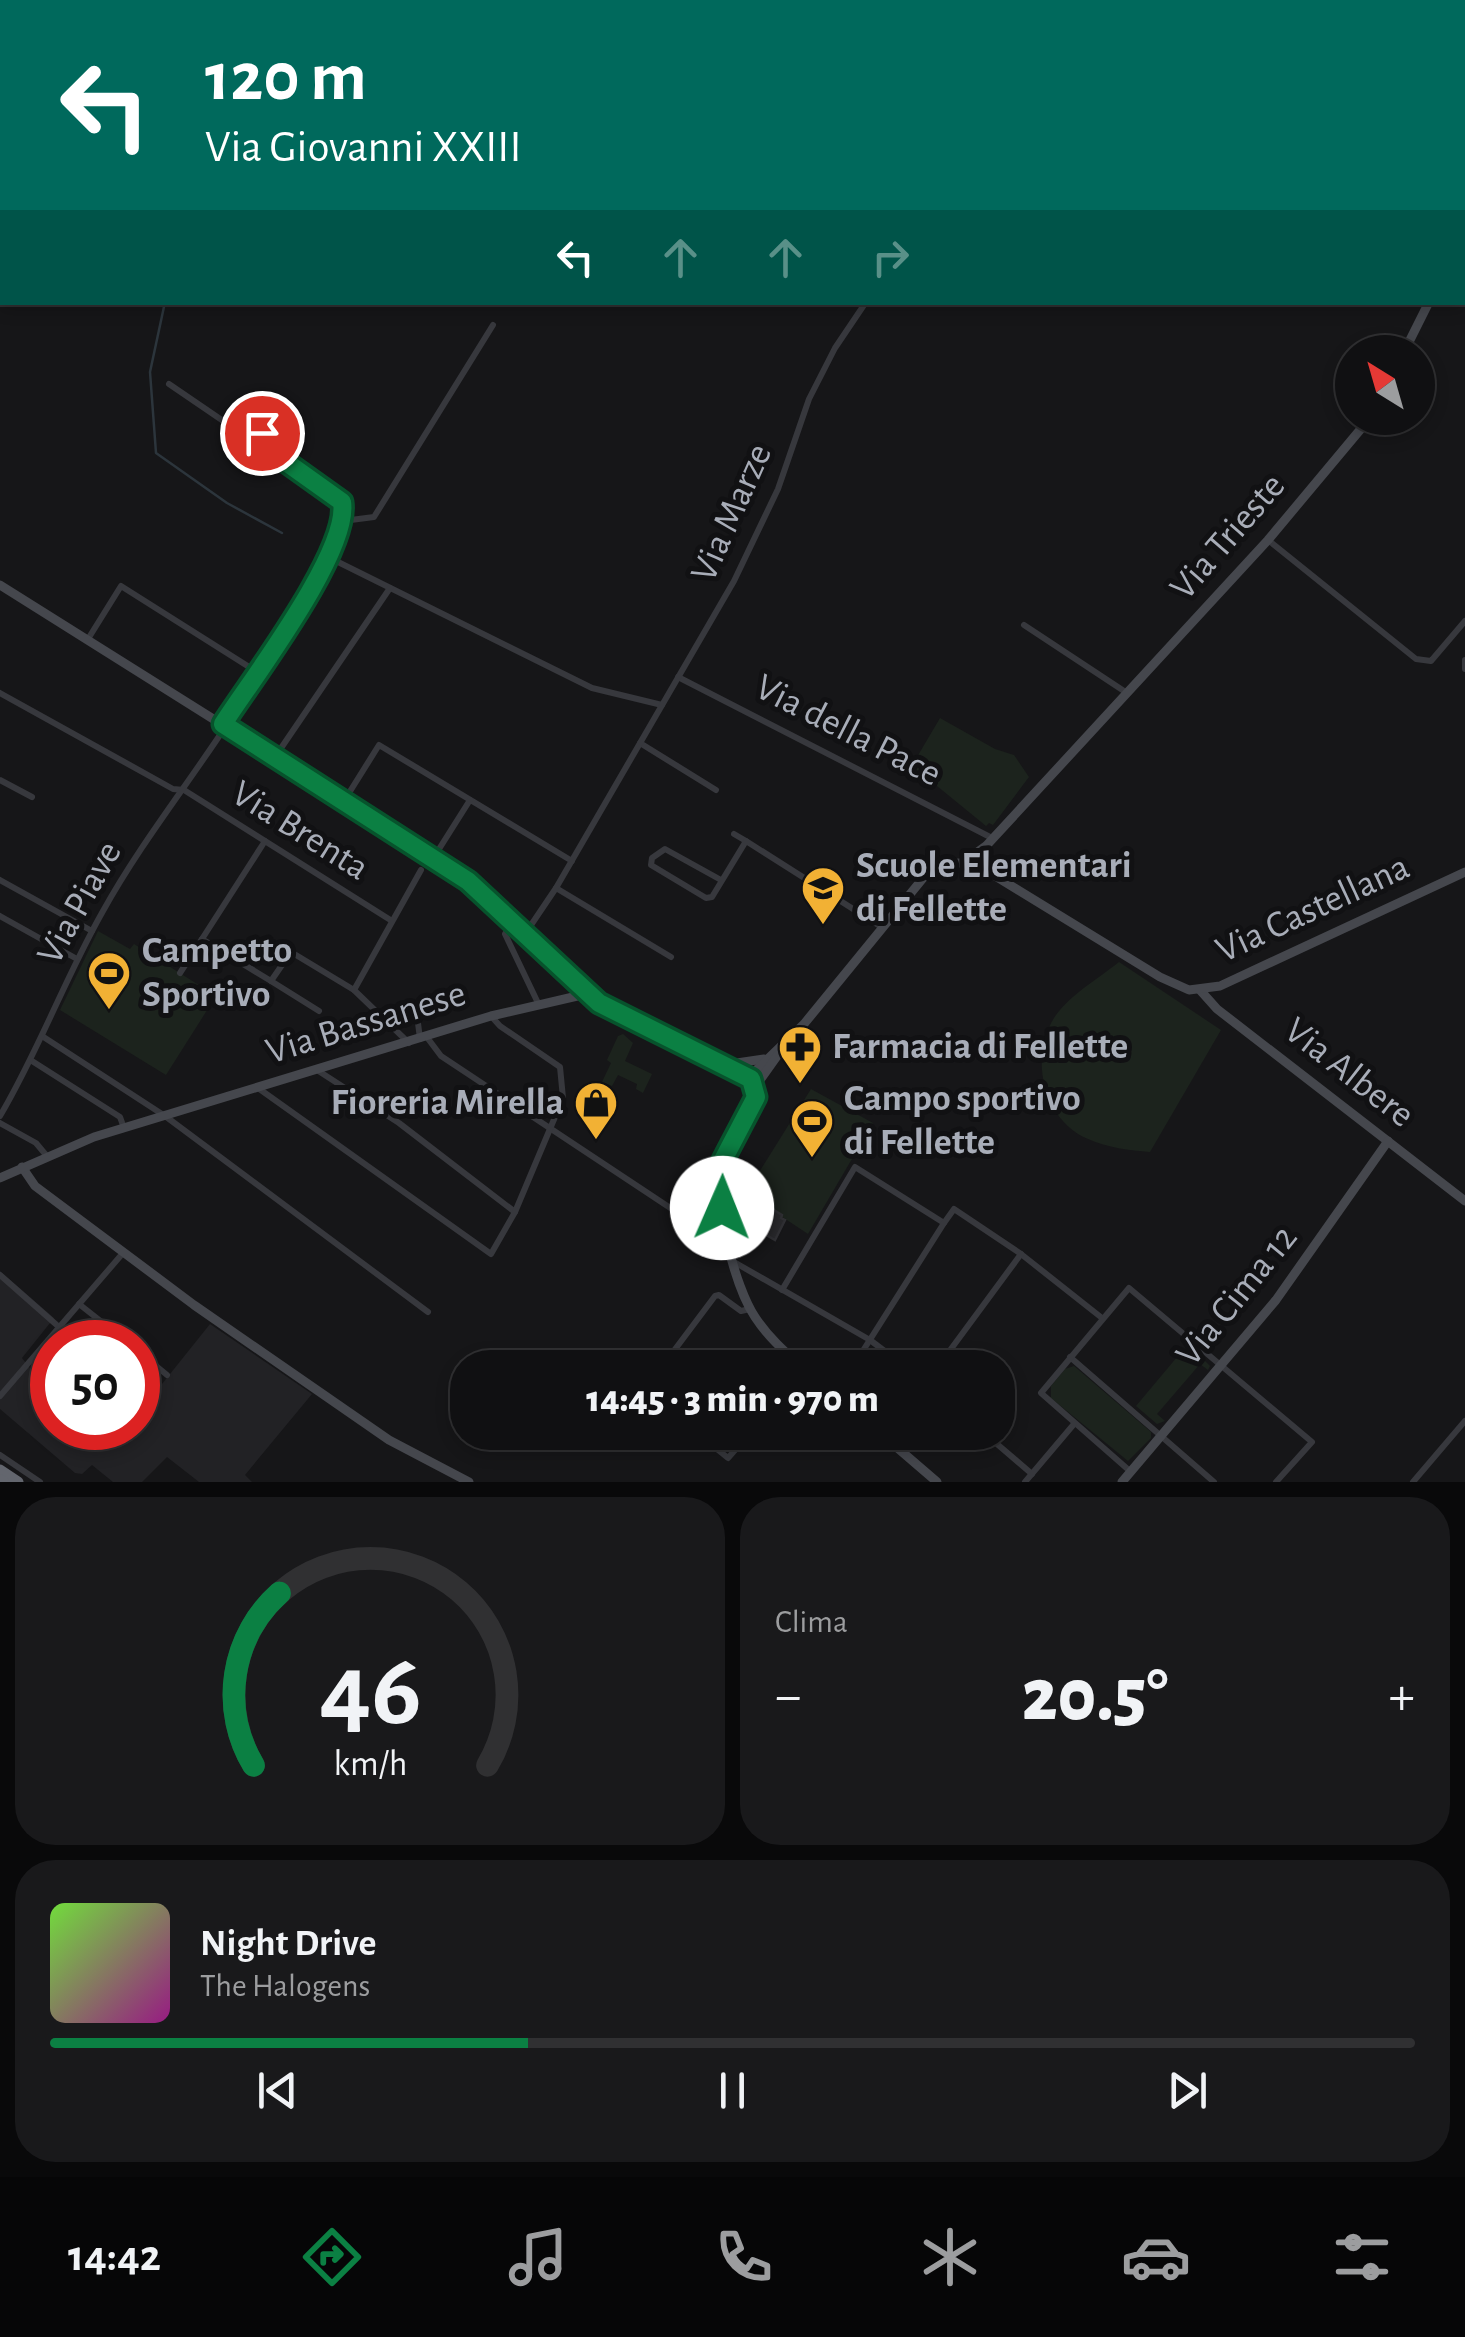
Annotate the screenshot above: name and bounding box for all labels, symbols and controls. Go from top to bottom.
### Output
icon: left [40,40,170,170]
text: 120 m [205,43,367,113]
text: Via Giovanni XXIII [205,125,521,170]
icon: left [548,230,603,285]
icon: ahead [653,230,708,285]
icon: ahead [758,230,813,285]
icon: right [863,230,918,285]
north arrow [1335,335,1435,435]
map controls [1335,335,1435,435]
pin [220,391,305,476]
icon: arrive [235,406,290,461]
street label: Via Marze [685,439,779,587]
street label: Via Trieste [1164,467,1292,607]
street label: Via della Pace [749,668,947,794]
street label: Via Brenta [225,774,375,888]
street label: Via Piave [31,835,129,971]
place label: Scuole Elementari di Fellette [856,847,1132,929]
street label: Via Castellana [1211,848,1415,970]
school or university icon: Scuole Elementari di Fellette [800,865,846,926]
place label: Campetto Sportivo [142,932,292,1014]
sports icon: Campetto Sportivo [86,950,132,1011]
street label: Via Bassanese [262,975,470,1071]
street label: Via Albere [1277,1011,1421,1135]
pharmacy icon: Farmacia di Fellette [777,1024,823,1085]
place label: Farmacia di Fellette [832,1028,1128,1066]
shop icon: Fioreria Mirella [573,1080,619,1141]
place label: Campo sportivo di Fellette [844,1080,1081,1162]
place label: Fioreria Mirella [330,1084,564,1122]
sports icon: Campo sportivo di Fellette [789,1098,835,1159]
position arrow [670,1156,774,1260]
street label: Via Cima 12 [1169,1219,1305,1373]
speed limit sign: 50 [30,1320,160,1450]
text: 14:45 · 3 min · 970 m [586,1381,879,1419]
text: Clima [775,1606,848,1638]
text: 46 [319,1640,421,1744]
text: 20.5° [1022,1659,1168,1734]
text: − [775,1669,801,1724]
text: + [1389,1669,1415,1724]
text: km/h [333,1746,407,1782]
text: Night Drive [200,1925,376,1963]
text: The Halogens [200,1970,370,2002]
icon: previous [250,2063,305,2118]
icon: pause [705,2063,760,2118]
icon: next [1160,2063,1215,2118]
icon: directions [297,2222,367,2292]
icon: music [503,2222,573,2292]
icon: phone [709,2222,779,2292]
icon: climate [915,2222,985,2292]
icon: car [1121,2222,1191,2292]
icon: filters [1327,2222,1397,2292]
text: 14:42 [68,2234,161,2279]

